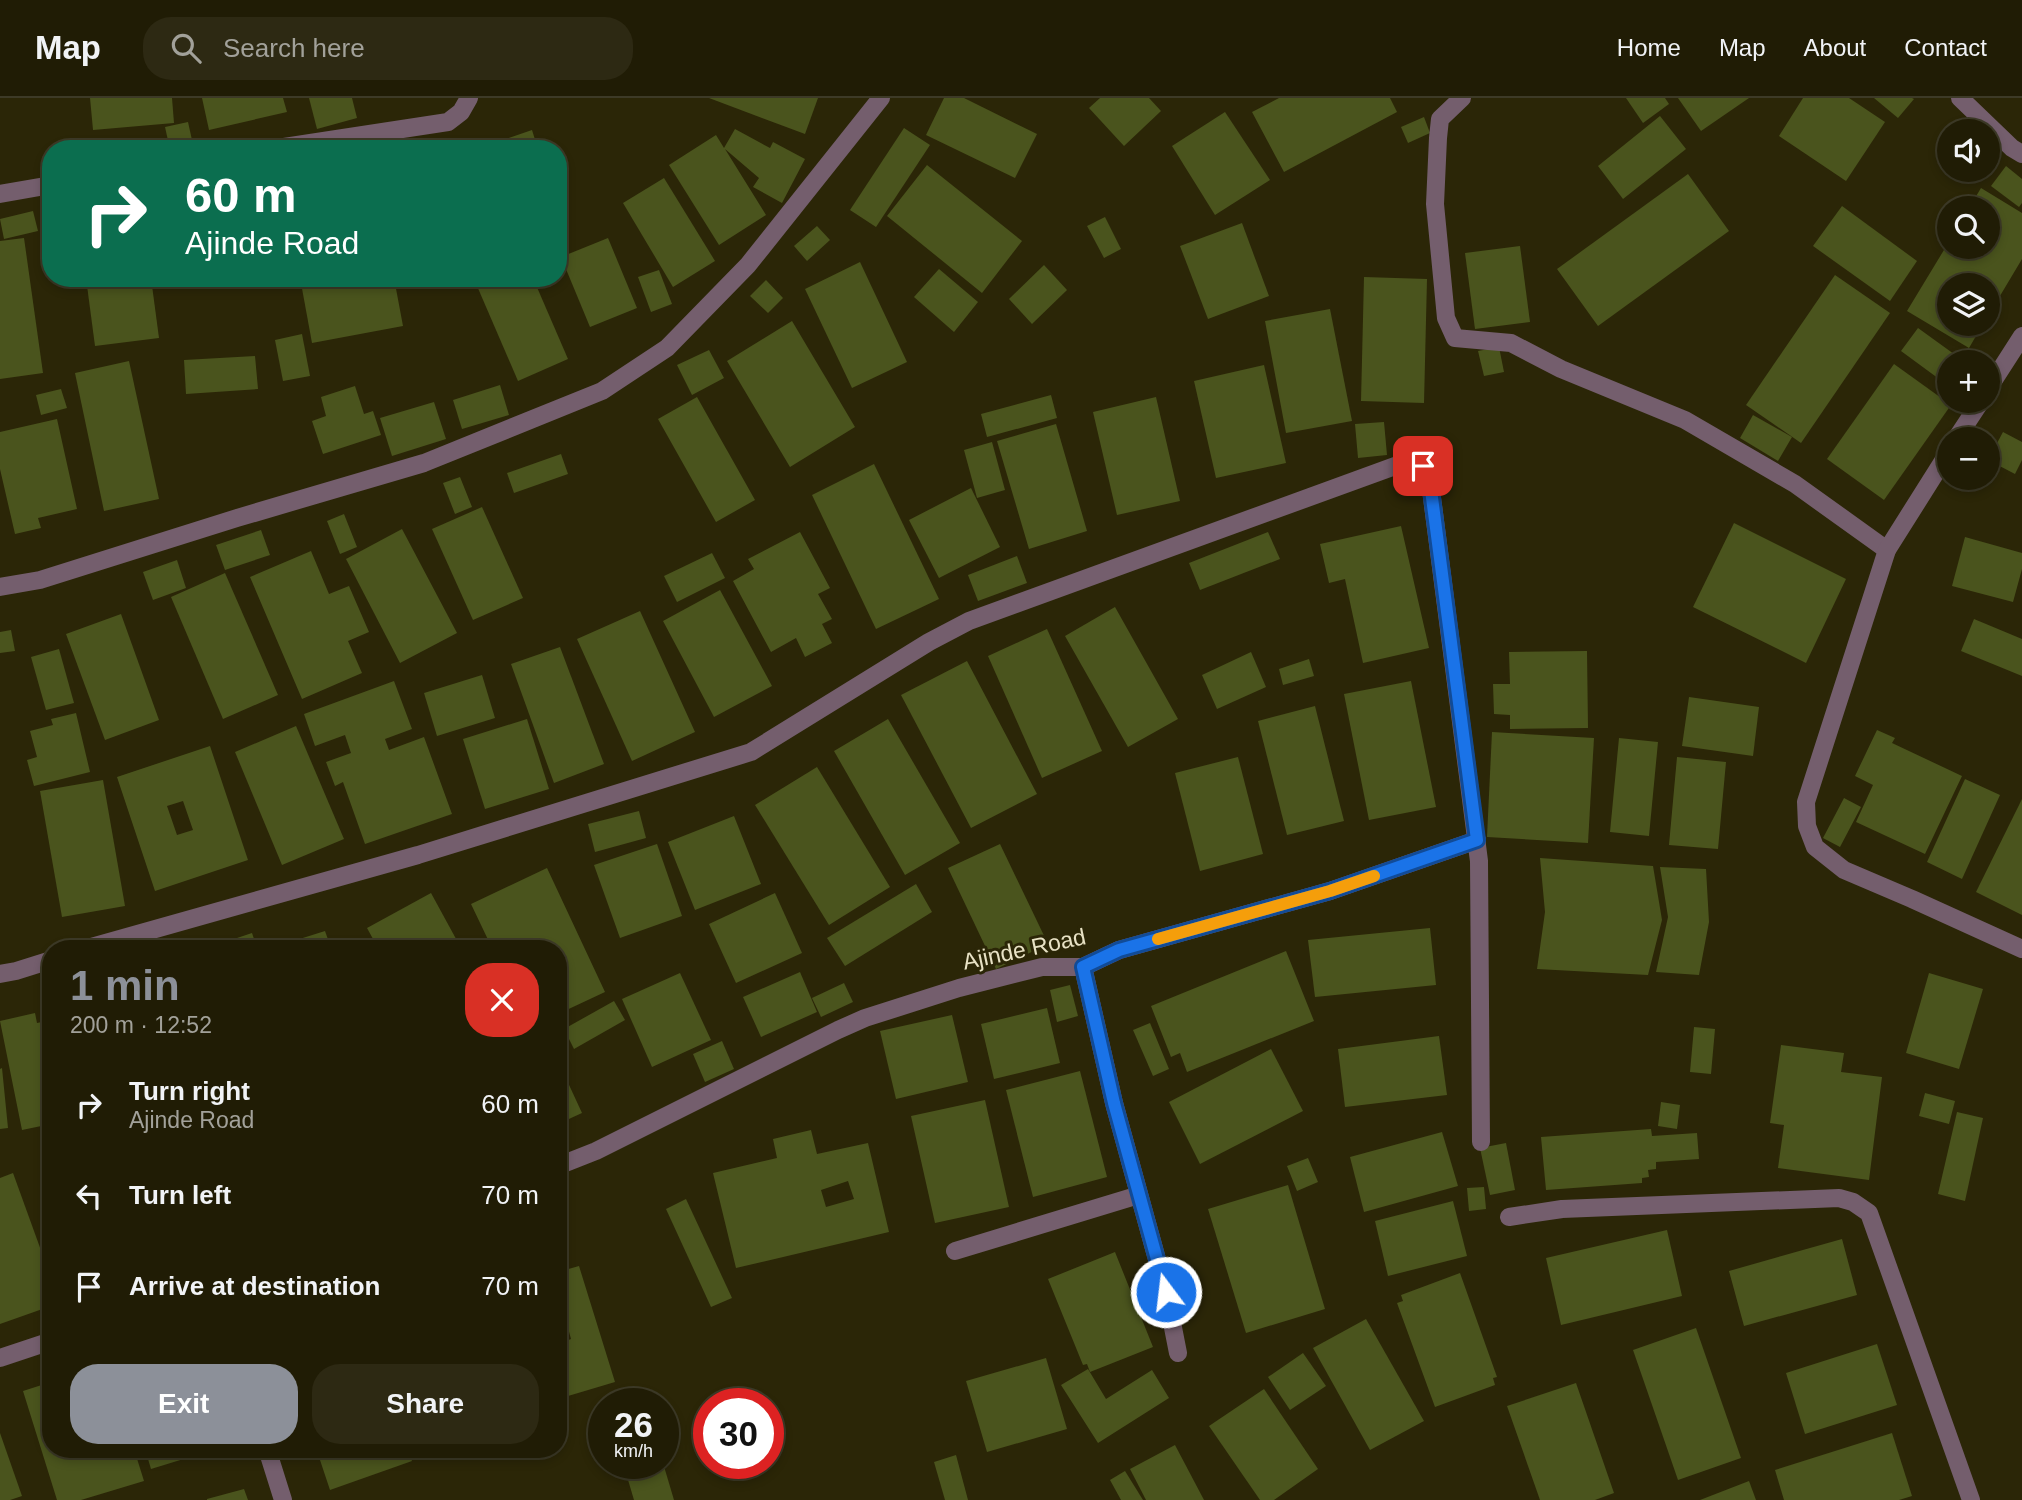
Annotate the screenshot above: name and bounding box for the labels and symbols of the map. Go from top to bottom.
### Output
pin [1393,436,1453,496]
street label: Ajinde Road [960,923,1088,975]
position arrow [1129,1255,1203,1329]
speed limit sign: 30 [693,1388,784,1479]

